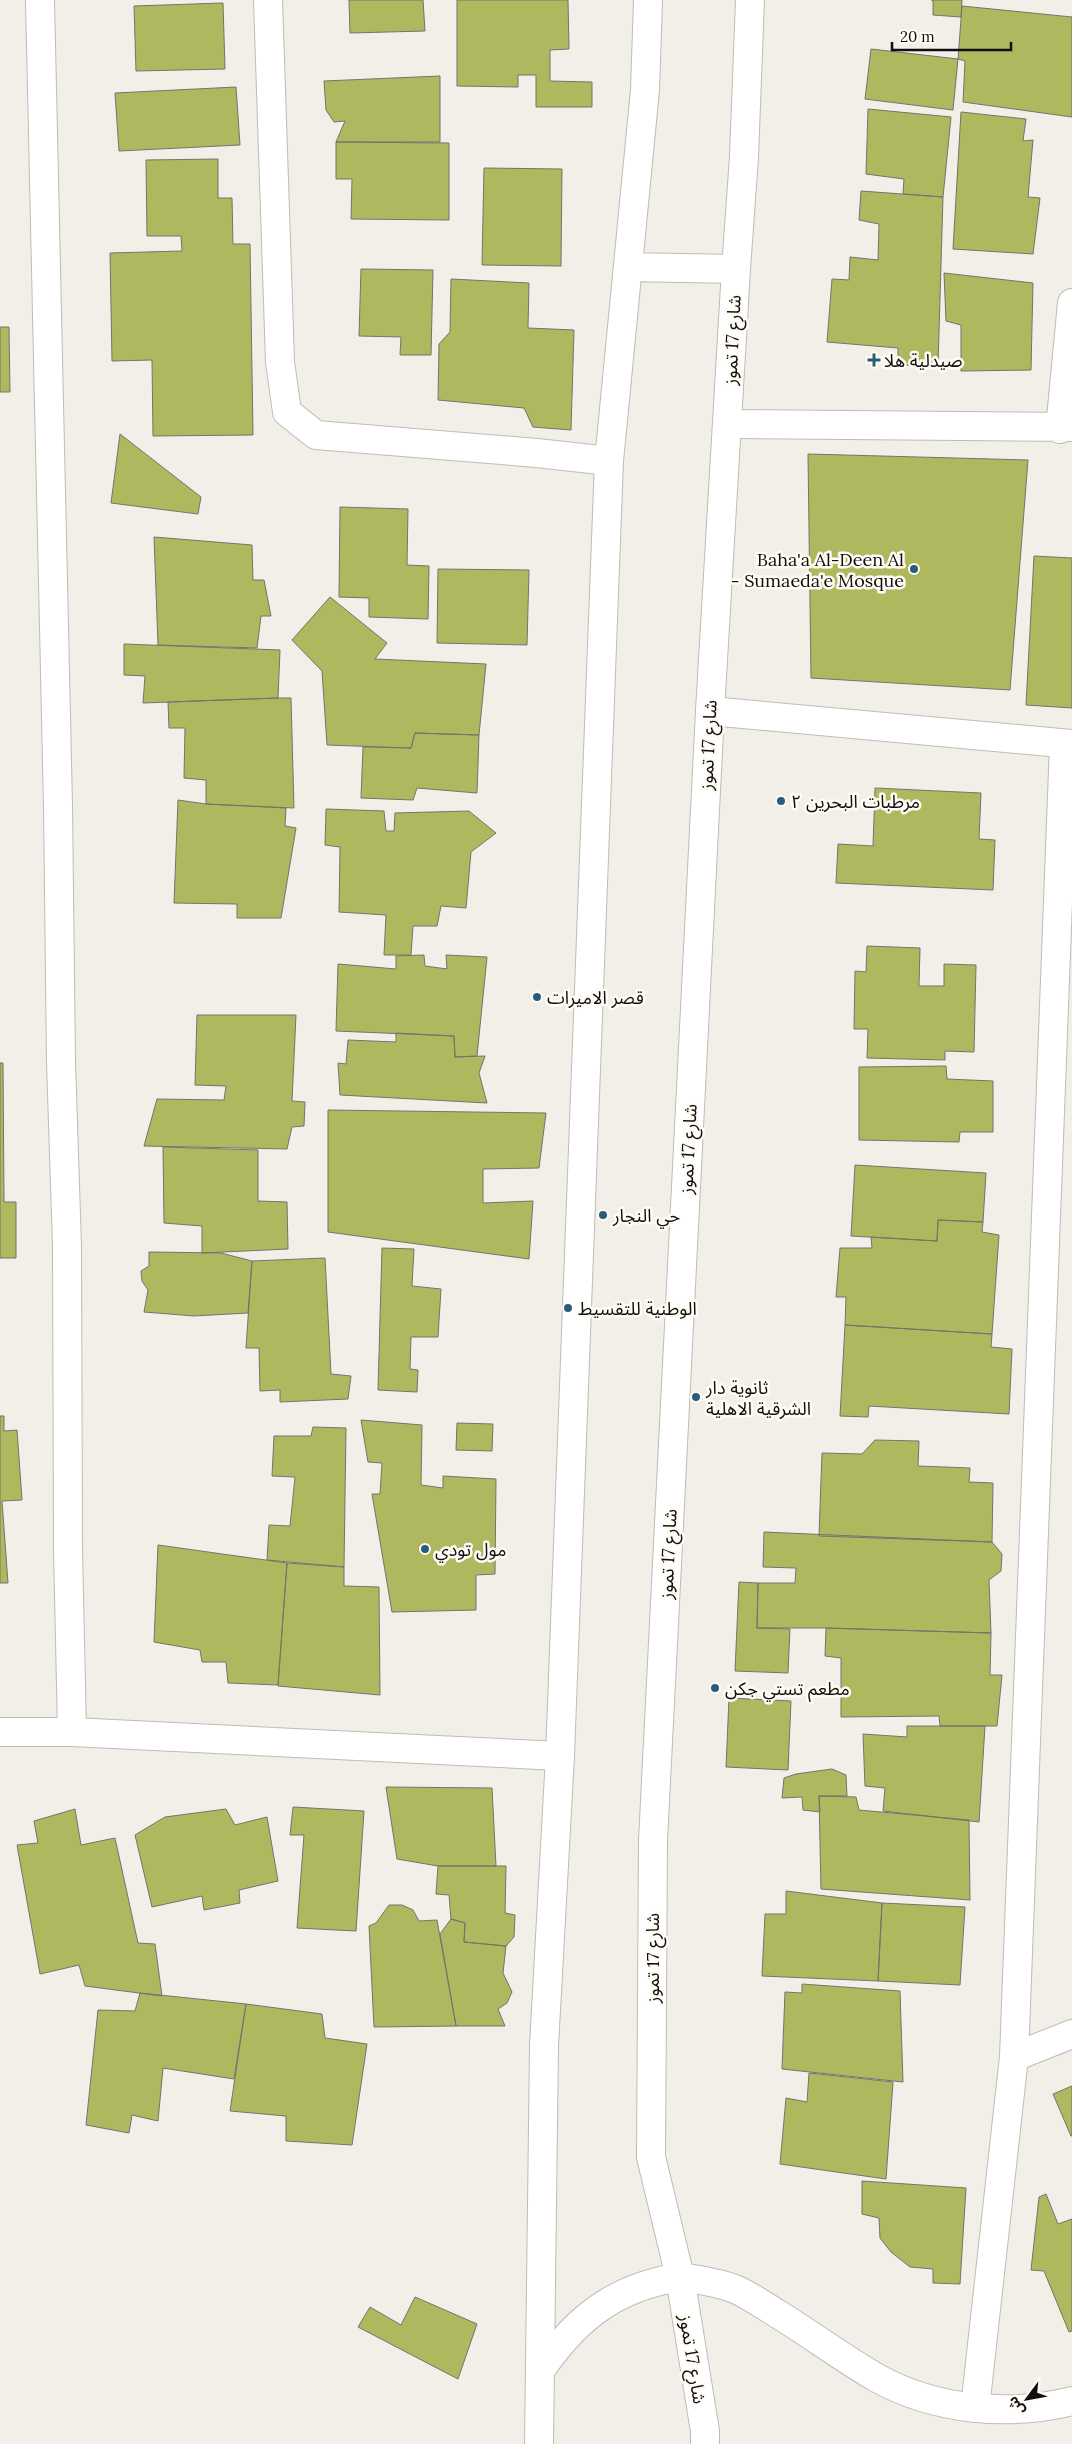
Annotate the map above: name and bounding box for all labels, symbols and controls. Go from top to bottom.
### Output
scale bar [892,20,1011,52]
text: 20 m [900,27,935,46]
street label: شارع 17 تموز [718,294,749,387]
place label: صيدلية هلا [884,349,963,372]
marker: صيدلية هلا [868,354,880,366]
place label: Baha'a Al-Deen Al - Sumaeda'e Mosque [731,548,904,592]
marker: Baha'a Al-Deen Al - Sumaeda'e Mosque [908,563,920,575]
street label: شارع 17 تموز [694,699,725,792]
place label: مرطبات البحرين ٢ [791,790,920,813]
marker: مرطبات البحرين ٢ [775,795,787,807]
place label: قصر الاميرات [547,986,644,1009]
marker: قصر الاميرات [531,991,543,1003]
street label: شارع 17 تموز [674,1103,705,1196]
place label: حي النجار [612,1204,680,1229]
marker: حي النجار [597,1209,609,1221]
place label: الوطنية للتقسيط [578,1297,697,1320]
marker: الوطنية للتقسيط [562,1302,574,1314]
place label: ثانوية دار الشرقية الاهلية [705,1376,811,1420]
marker: ثانوية دار الشرقية الاهلية [690,1391,702,1403]
street label: شارع 17 تموز [654,1508,685,1601]
place label: مول تودي [435,1538,506,1563]
marker: مول تودي [419,1543,431,1555]
place label: مطعم تستي جكن [725,1677,850,1702]
marker: مطعم تستي جكن [709,1682,721,1694]
street label: شارع 17 تموز [641,1913,667,2004]
street label: شارع 17 تموز [671,2312,711,2406]
north arrow [1002,2374,1052,2424]
text: ش [1003,2393,1029,2419]

